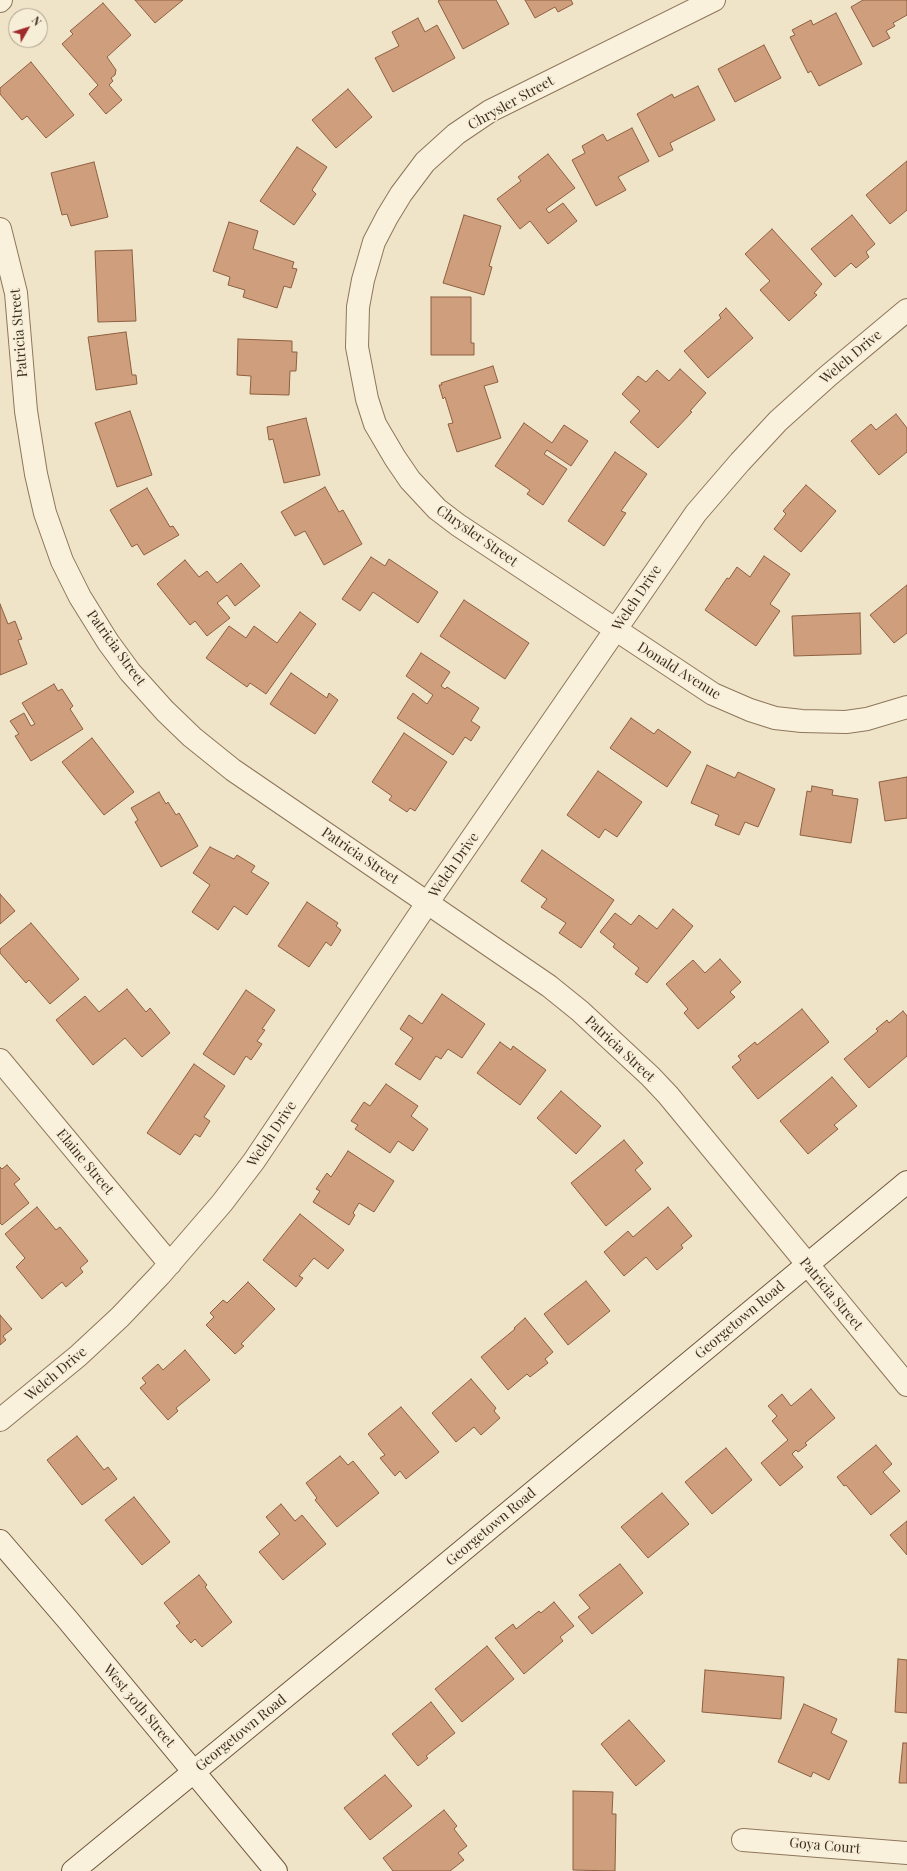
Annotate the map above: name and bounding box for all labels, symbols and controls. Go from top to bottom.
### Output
north arrow [8,8,48,48]
text: N [29,13,45,29]
street label: Chrysler Street [465,72,557,134]
street label: Patricia Street [7,288,31,378]
street label: Welch Drive [817,326,885,388]
street label: Chrysler Street [433,502,521,570]
street label: Welch Drive [609,562,665,634]
street label: Patricia Street [83,607,149,689]
street label: Donald Avenue [634,639,724,703]
street label: Patricia Street [318,824,402,888]
street label: Welch Drive [425,829,483,901]
street label: Patricia Street [582,1012,658,1086]
street label: Welch Drive [244,1098,300,1170]
street label: Elaine Street [53,1126,117,1198]
street label: Patricia Street [796,1254,866,1334]
street label: Georgetown Road [692,1278,788,1362]
street label: Welch Drive [22,1343,90,1405]
street label: Georgetown Road [443,1485,539,1569]
street label: West 30th Street [100,1661,178,1751]
street label: Georgetown Road [192,1691,290,1775]
street label: Goya Court [789,1835,861,1857]

